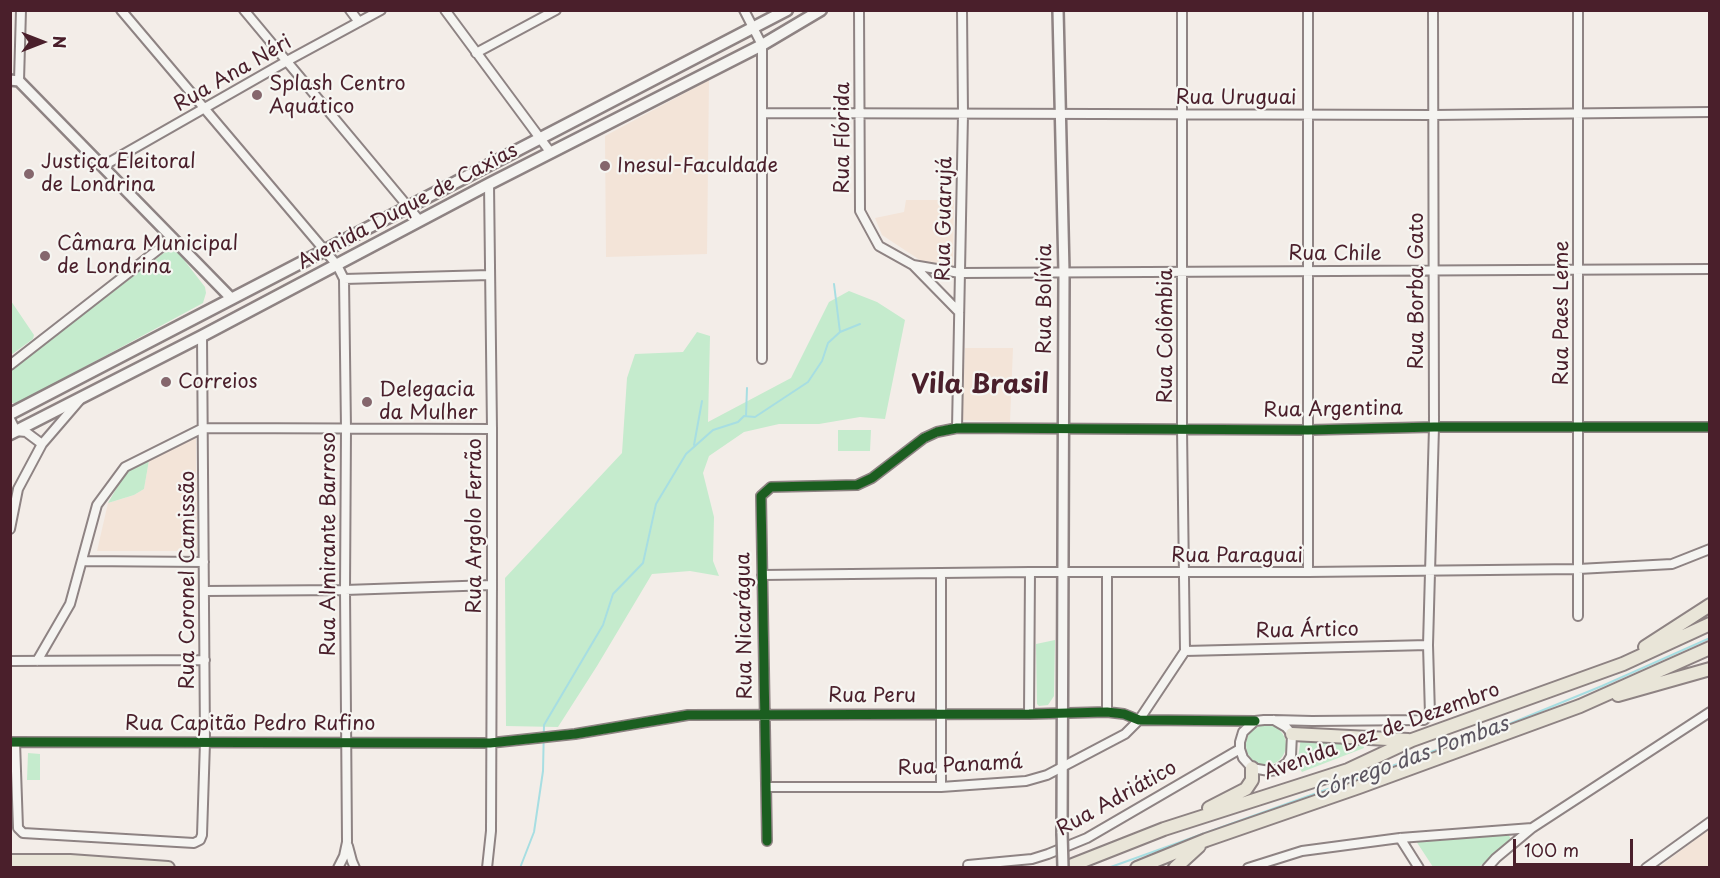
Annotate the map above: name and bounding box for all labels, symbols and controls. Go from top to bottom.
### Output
north arrow [12,12,72,72]
street label: Rua Ana Néri [170,31,296,117]
text: N [48,36,72,48]
place label: Splash Centro Aquático [269,72,406,119]
street label: Rua Flórida [831,82,855,194]
street label: Rua Uruguai [1175,86,1297,110]
marker: Splash Centro Aquático [250,88,264,102]
street label: Avenida Duque de Caxias [294,139,522,275]
place label: Justiça Eleitoral de Londrina [41,150,196,197]
place label: Inesul-Faculdade [617,154,778,178]
street label: Rua Guarujá [932,156,958,282]
marker: Inesul-Faculdade [598,159,612,173]
marker: Justiça Eleitoral de Londrina [22,167,36,181]
street label: Rua Borba Gato [1405,213,1429,369]
place label: Câmara Municipal de Londrina [57,232,238,279]
street label: Rua Paes Leme [1550,241,1574,385]
street label: Rua Chile [1288,242,1382,266]
street label: Rua Bolívia [1033,244,1057,354]
marker: Câmara Municipal de Londrina [38,249,52,263]
street label: Rua Colômbia [1154,268,1178,404]
place label: Correios [178,370,258,394]
district label: Vila Brasil [911,370,1049,402]
marker: Correios [159,375,173,389]
place label: Delegacia da Mulher [379,378,478,425]
marker: Delegacia da Mulher [360,395,374,409]
street label: Rua Argentina [1263,397,1403,423]
street label: Rua Almirante Barroso [317,432,341,656]
street label: Rua Argolo Ferrão [463,438,487,614]
street label: Rua Coronel Camissão [176,471,200,689]
street label: Rua Paraguai [1171,544,1303,568]
street label: Rua Nicarágua [732,552,758,700]
street label: Rua Ártico [1255,618,1359,644]
street label: Avenida Dez de Dezembro [1261,678,1503,786]
street label: Rua Peru [828,684,916,708]
street label: Rua Capitão Pedro Rufino [125,712,375,736]
water label: Córrego das Pombas [1310,712,1512,806]
street label: Rua Panamá [897,751,1023,781]
street label: Rua Adriático [1053,756,1181,842]
scale bar [1516,827,1636,865]
text: 100 m [1524,836,1579,863]

